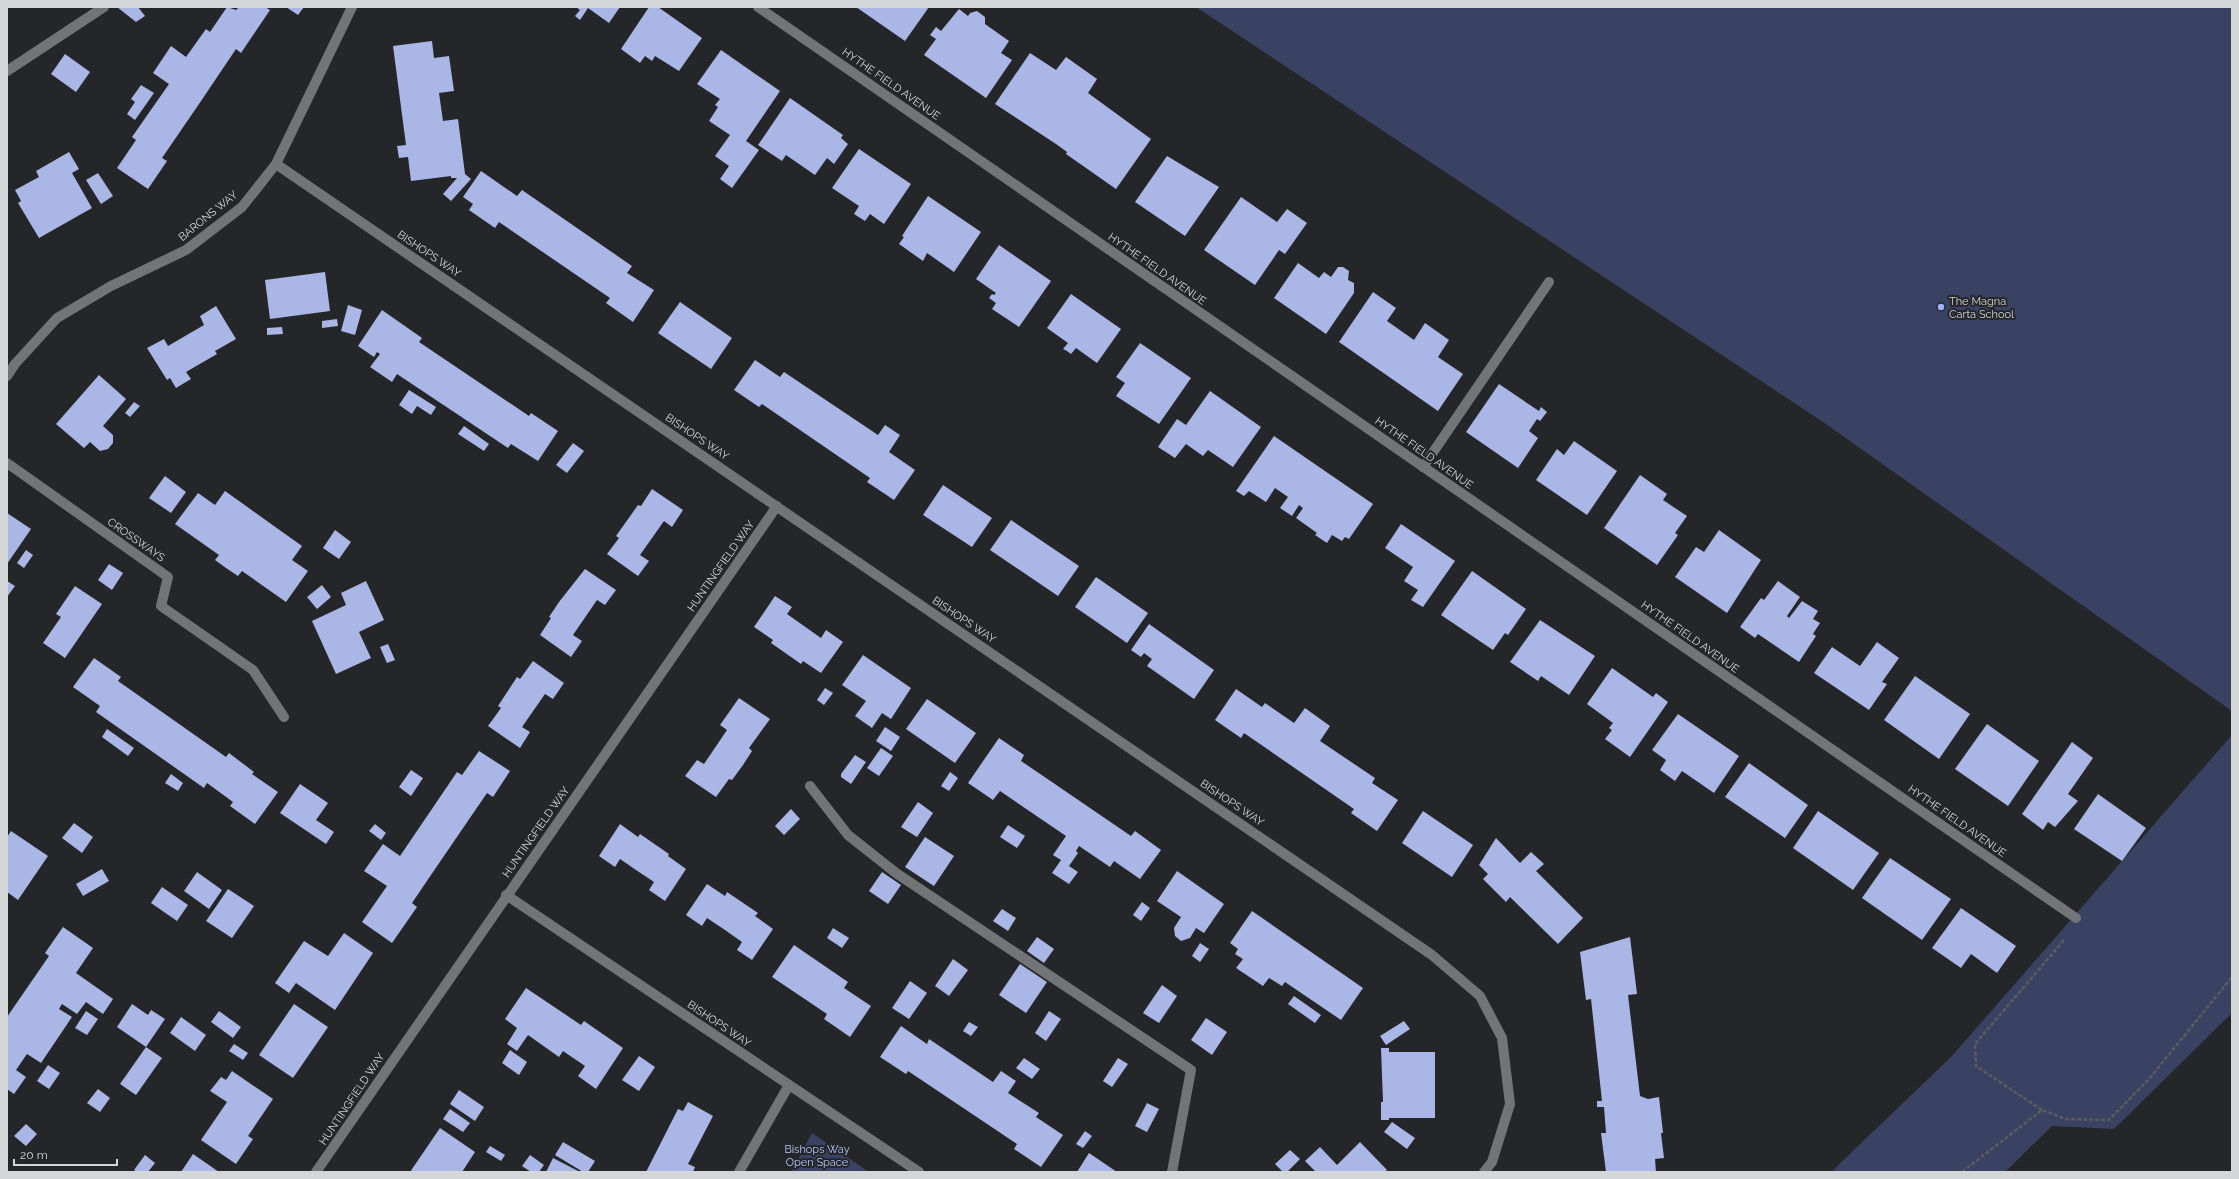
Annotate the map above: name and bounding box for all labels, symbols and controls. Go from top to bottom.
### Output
street label: HYTHE FIELD AVENUE [839,45,943,123]
street label: BARONS WAY [176,188,240,244]
street label: BISHOPS WAY [395,228,463,280]
street label: HYTHE FIELD AVENUE [1105,230,1209,308]
place label: The Magna Carta School [1949,295,2014,321]
marker: The Magna Carta School [1936,302,1946,312]
street label: BISHOPS WAY [663,411,731,463]
street label: HYTHE FIELD AVENUE [1372,414,1476,492]
street label: CROSSWAYS [105,515,167,565]
street label: HUNTINGFIELD WAY [685,518,757,614]
street label: BISHOPS WAY [930,594,998,646]
street label: HYTHE FIELD AVENUE [1638,598,1742,676]
street label: BISHOPS WAY [1198,777,1266,829]
street label: HYTHE FIELD AVENUE [1905,782,2009,860]
street label: HUNTINGFIELD WAY [500,784,572,880]
street label: BISHOPS WAY [685,998,753,1050]
street label: HUNTINGFIELD WAY [316,1051,388,1147]
scale bar [14,1141,117,1167]
park label: Bishops Way Open Space [784,1143,850,1169]
text: 20 m [20,1148,48,1162]

